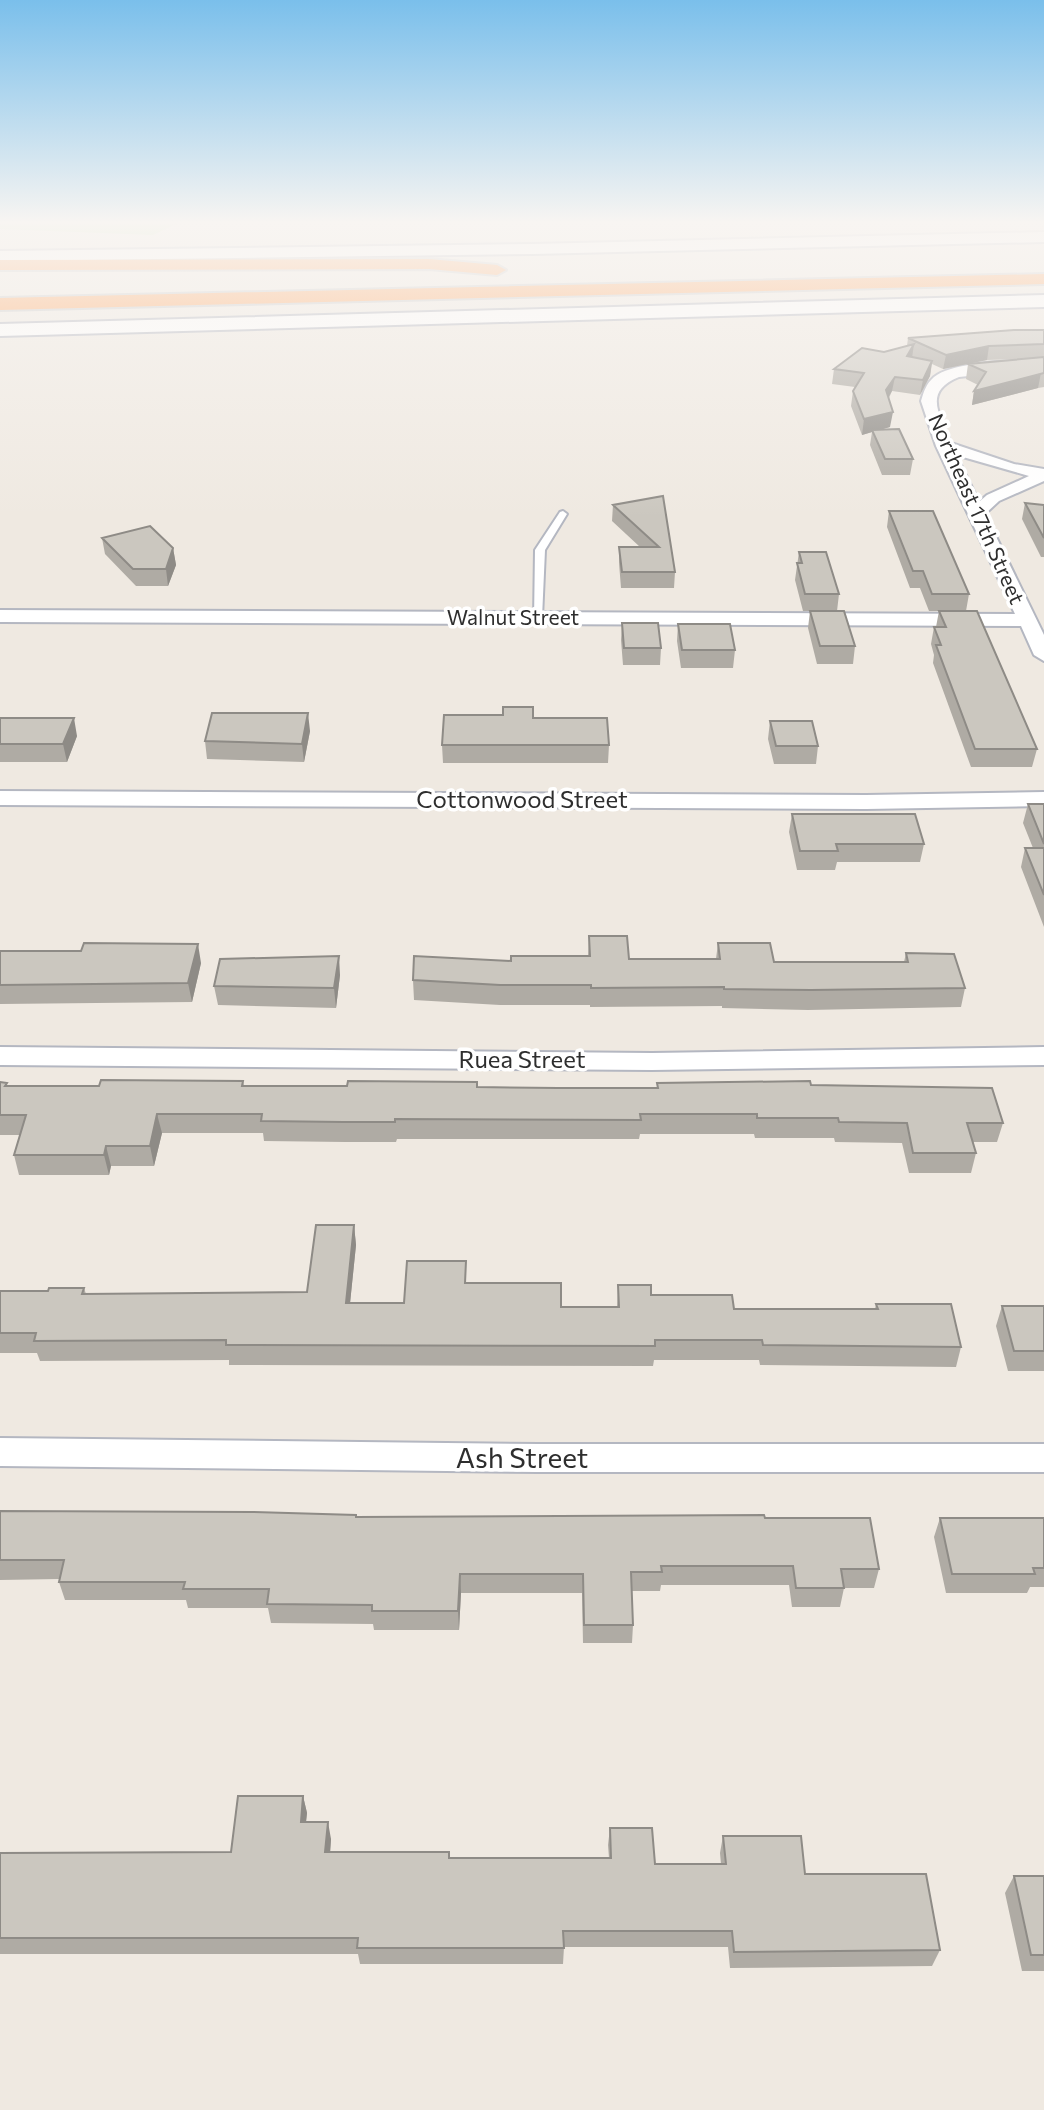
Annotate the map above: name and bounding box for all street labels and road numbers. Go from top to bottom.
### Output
street label: Northeast 17th Street [924,409,1031,607]
street label: Walnut Street [447,604,579,629]
street label: Cottonwood Street [416,784,628,813]
street label: Ruea Street [459,1044,586,1073]
street label: Ash Street [456,1440,588,1474]

